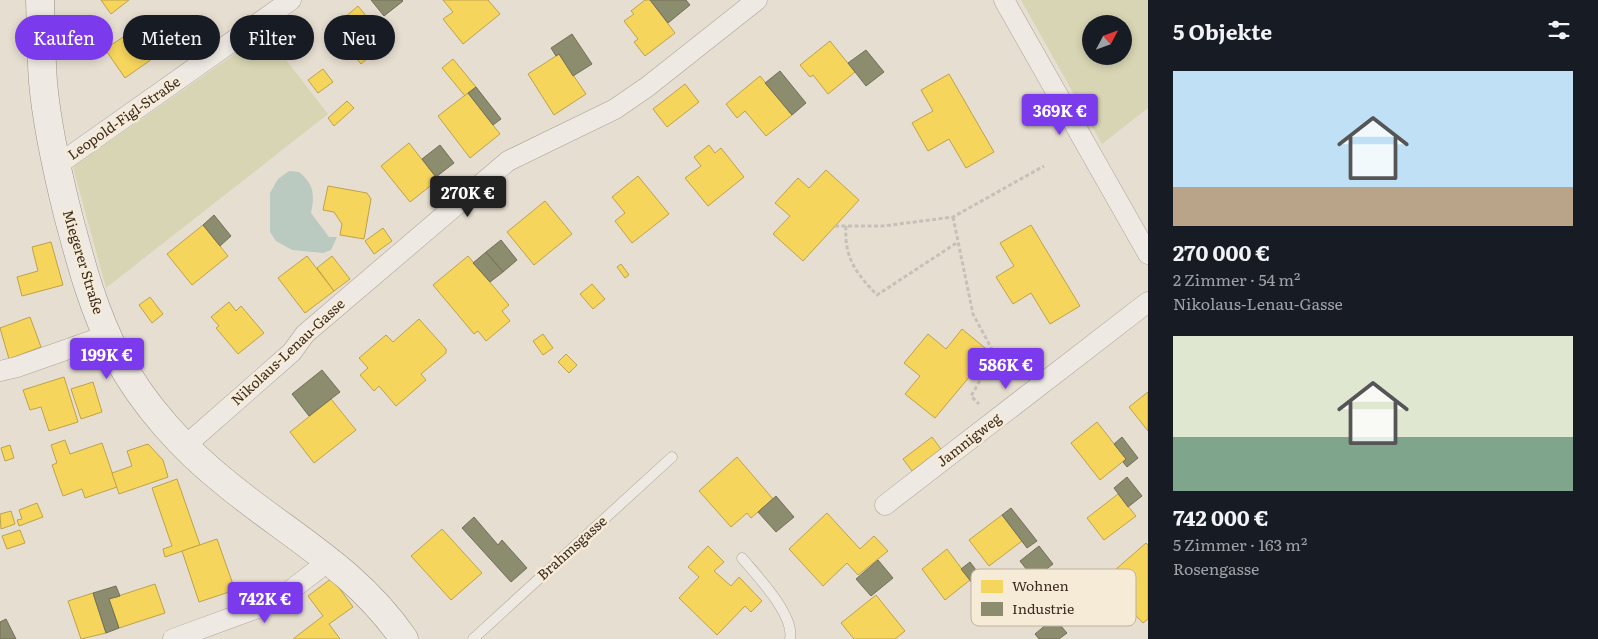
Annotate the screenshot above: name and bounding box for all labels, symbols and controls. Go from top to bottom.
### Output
chip: Kaufen [15,15,113,60]
chip: Mieten [123,15,220,60]
chip: Filter [230,15,314,60]
chip: Neu [324,15,395,60]
north arrow [1082,15,1132,65]
map controls [1082,15,1132,65]
text: 5 Objekte [1173,15,1272,46]
icon: filters [1545,16,1573,44]
street label: Leopold-Figl-Straße [63,71,184,164]
pin: 369K € [1019,94,1101,136]
text: 369K € [1033,98,1087,122]
icon: home [1328,103,1418,193]
pin: 270K € [427,176,509,218]
text: 270K € [441,180,495,204]
street label: Miegerer Straße [59,207,109,316]
text: 270 000 € [1173,236,1270,267]
text: 2 Zimmer · 54 m² [1173,267,1300,291]
text: Nikolaus-Lenau-Gasse [1173,291,1343,315]
street label: Nikolaus-Lenau-Gasse [226,293,348,409]
pin: 199K € [66,338,148,380]
text: 199K € [81,342,133,366]
pin: 586K € [965,348,1047,390]
text: 586K € [979,352,1033,376]
icon: home [1328,368,1418,458]
street label: Jamnigweg [932,408,1005,471]
text: 742 000 € [1173,501,1269,532]
street label: Brahmsgasse [532,511,610,584]
text: 5 Zimmer · 163 m² [1173,532,1307,556]
text: Rosengasse [1173,556,1259,580]
legend [971,569,1136,626]
text: Wohnen [1012,575,1069,595]
pin: 742K € [224,582,306,624]
text: 742K € [239,586,291,610]
text: Industrie [1012,598,1074,618]

